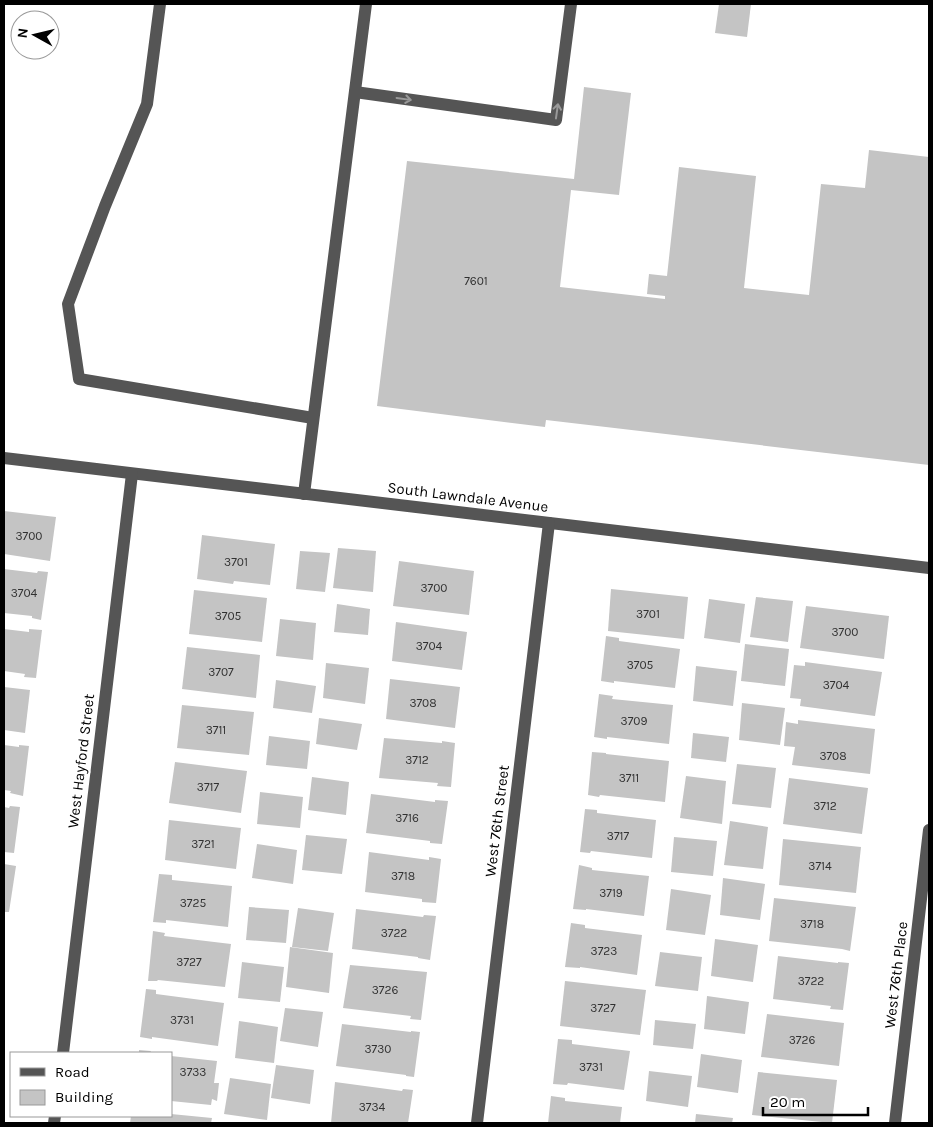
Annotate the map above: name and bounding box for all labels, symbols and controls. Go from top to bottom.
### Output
north arrow [10,10,60,60]
text: N [14,27,32,39]
one-way arrow [395,94,411,104]
one-way arrow [552,103,562,119]
house number: 7601 [464,274,488,288]
street label: South Lawndale Avenue [387,478,549,516]
house number: 3700 [16,529,42,543]
house number: 3701 [224,555,248,569]
house number: 3700 [421,581,447,595]
house number: 3704 [11,586,38,600]
house number: 3701 [636,607,660,621]
house number: 3705 [215,609,242,623]
house number: 3700 [832,625,858,639]
house number: 3704 [416,639,443,653]
house number: 3705 [627,658,654,672]
house number: 3707 [208,665,234,679]
house number: 3704 [823,678,850,692]
street label: West Hayford Street [64,692,98,829]
house number: 3708 [409,696,437,710]
house number: 3709 [621,714,647,728]
house number: 3711 [206,723,226,737]
house number: 3708 [819,749,847,763]
house number: 3712 [405,753,429,767]
street label: West 76th Street [481,764,513,878]
house number: 3711 [619,771,639,785]
house number: 3717 [197,780,220,794]
house number: 3712 [813,799,837,813]
house number: 3716 [395,811,419,825]
house number: 3717 [607,829,630,843]
house number: 3721 [191,837,215,851]
house number: 3714 [808,859,832,873]
house number: 3718 [391,869,415,883]
house number: 3719 [599,886,623,900]
house number: 3725 [180,896,206,910]
house number: 3718 [800,917,824,931]
street label: West 76th Place [880,920,912,1030]
house number: 3722 [381,926,407,940]
house number: 3723 [591,944,617,958]
house number: 3727 [176,955,202,969]
house number: 3722 [798,974,824,988]
house number: 3726 [372,983,398,997]
house number: 3727 [590,1001,616,1015]
house number: 3731 [170,1013,194,1027]
house number: 3726 [789,1033,815,1047]
house number: 3730 [365,1042,391,1056]
legend [10,1052,172,1117]
house number: 3731 [579,1060,603,1074]
text: Road [55,1063,90,1081]
house number: 3733 [180,1065,206,1079]
scale bar [763,1084,868,1116]
text: Building [55,1088,113,1106]
text: 20 m [770,1093,805,1111]
house number: 3734 [359,1100,386,1114]

